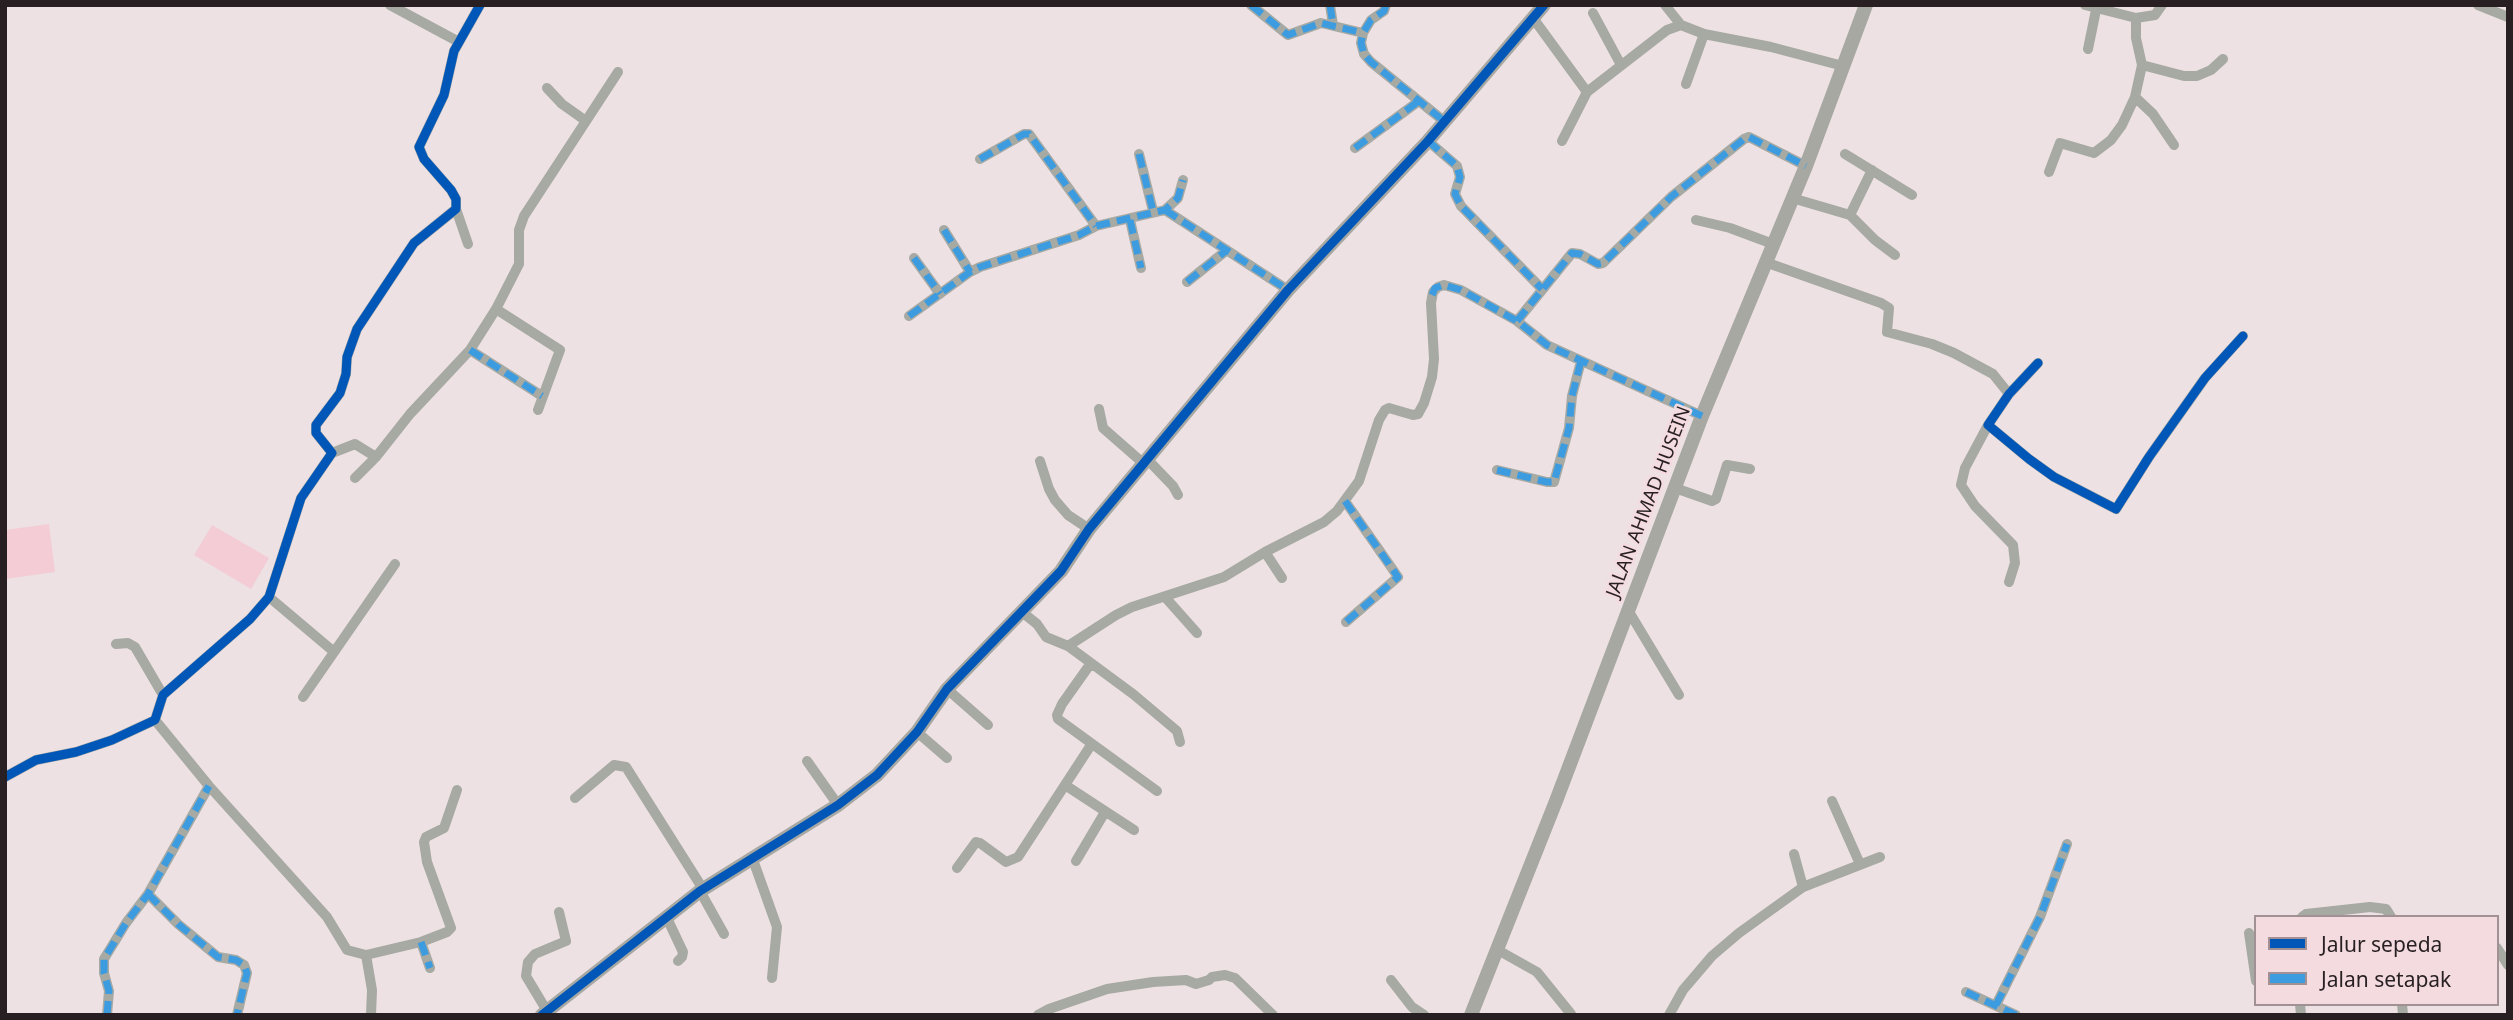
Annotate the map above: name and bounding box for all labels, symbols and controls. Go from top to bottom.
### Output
street label: JALAN AHMAD HUSEIN [1602,403,1696,601]
legend [2254,915,2499,1006]
text: Jalur sepeda [2321,930,2442,958]
text: Jalan setapak [2321,965,2451,993]

